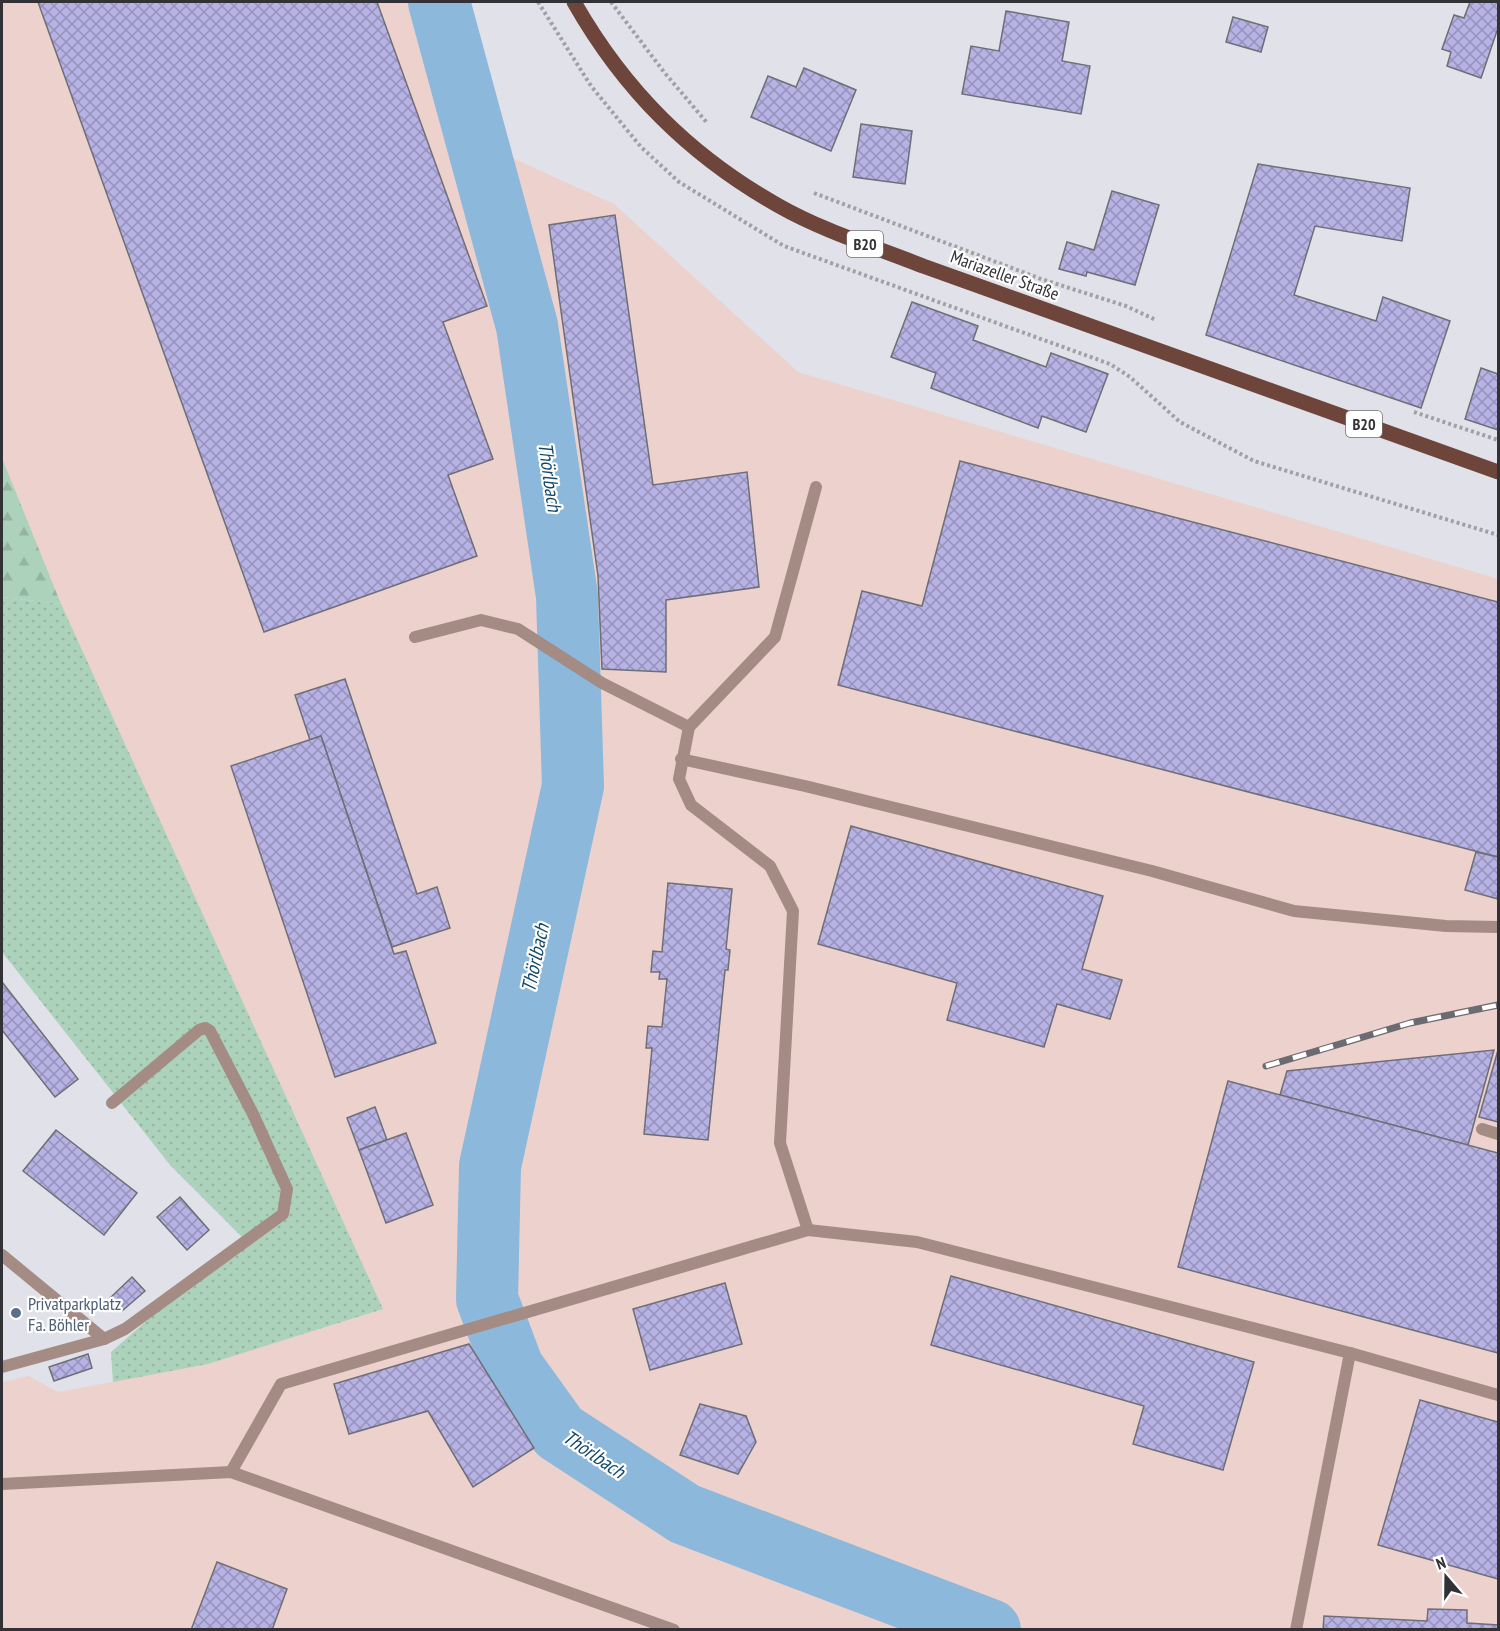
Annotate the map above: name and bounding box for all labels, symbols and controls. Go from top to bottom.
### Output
road number: B20 [847,231,883,257]
street label: Mariazeller Straße [948,245,1062,305]
road number: B20 [1346,411,1382,437]
water label: Thörlbach [532,441,568,514]
water label: Thörlbach [515,920,555,995]
place label: Privatparkplatz Fa. Böhler [28,1292,121,1336]
marker: Privatparkplatz Fa. Böhler [9,1306,23,1320]
water label: Thörlbach [558,1424,631,1485]
north arrow [1416,1547,1476,1607]
text: N [1433,1552,1448,1574]

